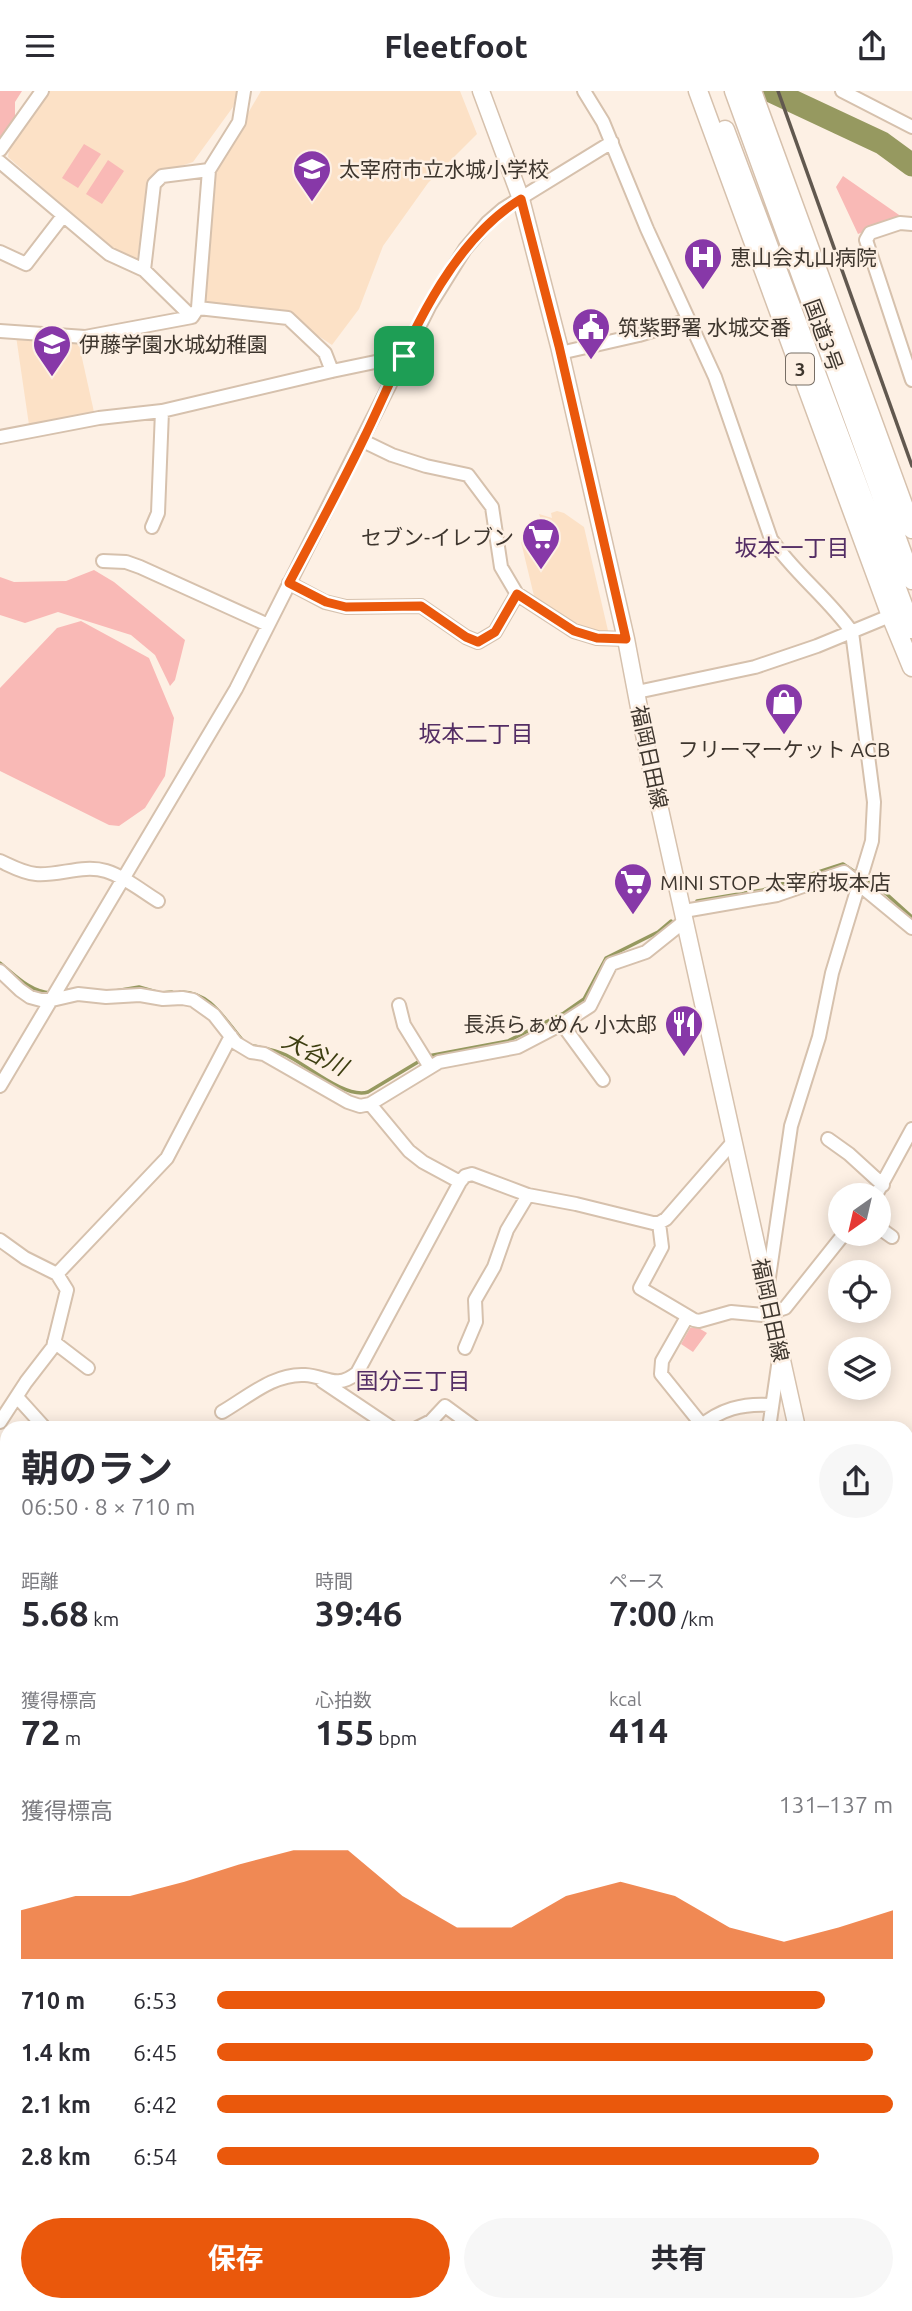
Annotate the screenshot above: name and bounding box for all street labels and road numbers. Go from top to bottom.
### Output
street label: 国道3号 [799,296,849,374]
road number: 3 [786,353,814,385]
street label: 福岡日田線 [627,703,673,811]
street label: 福岡日田線 [748,1256,794,1364]

